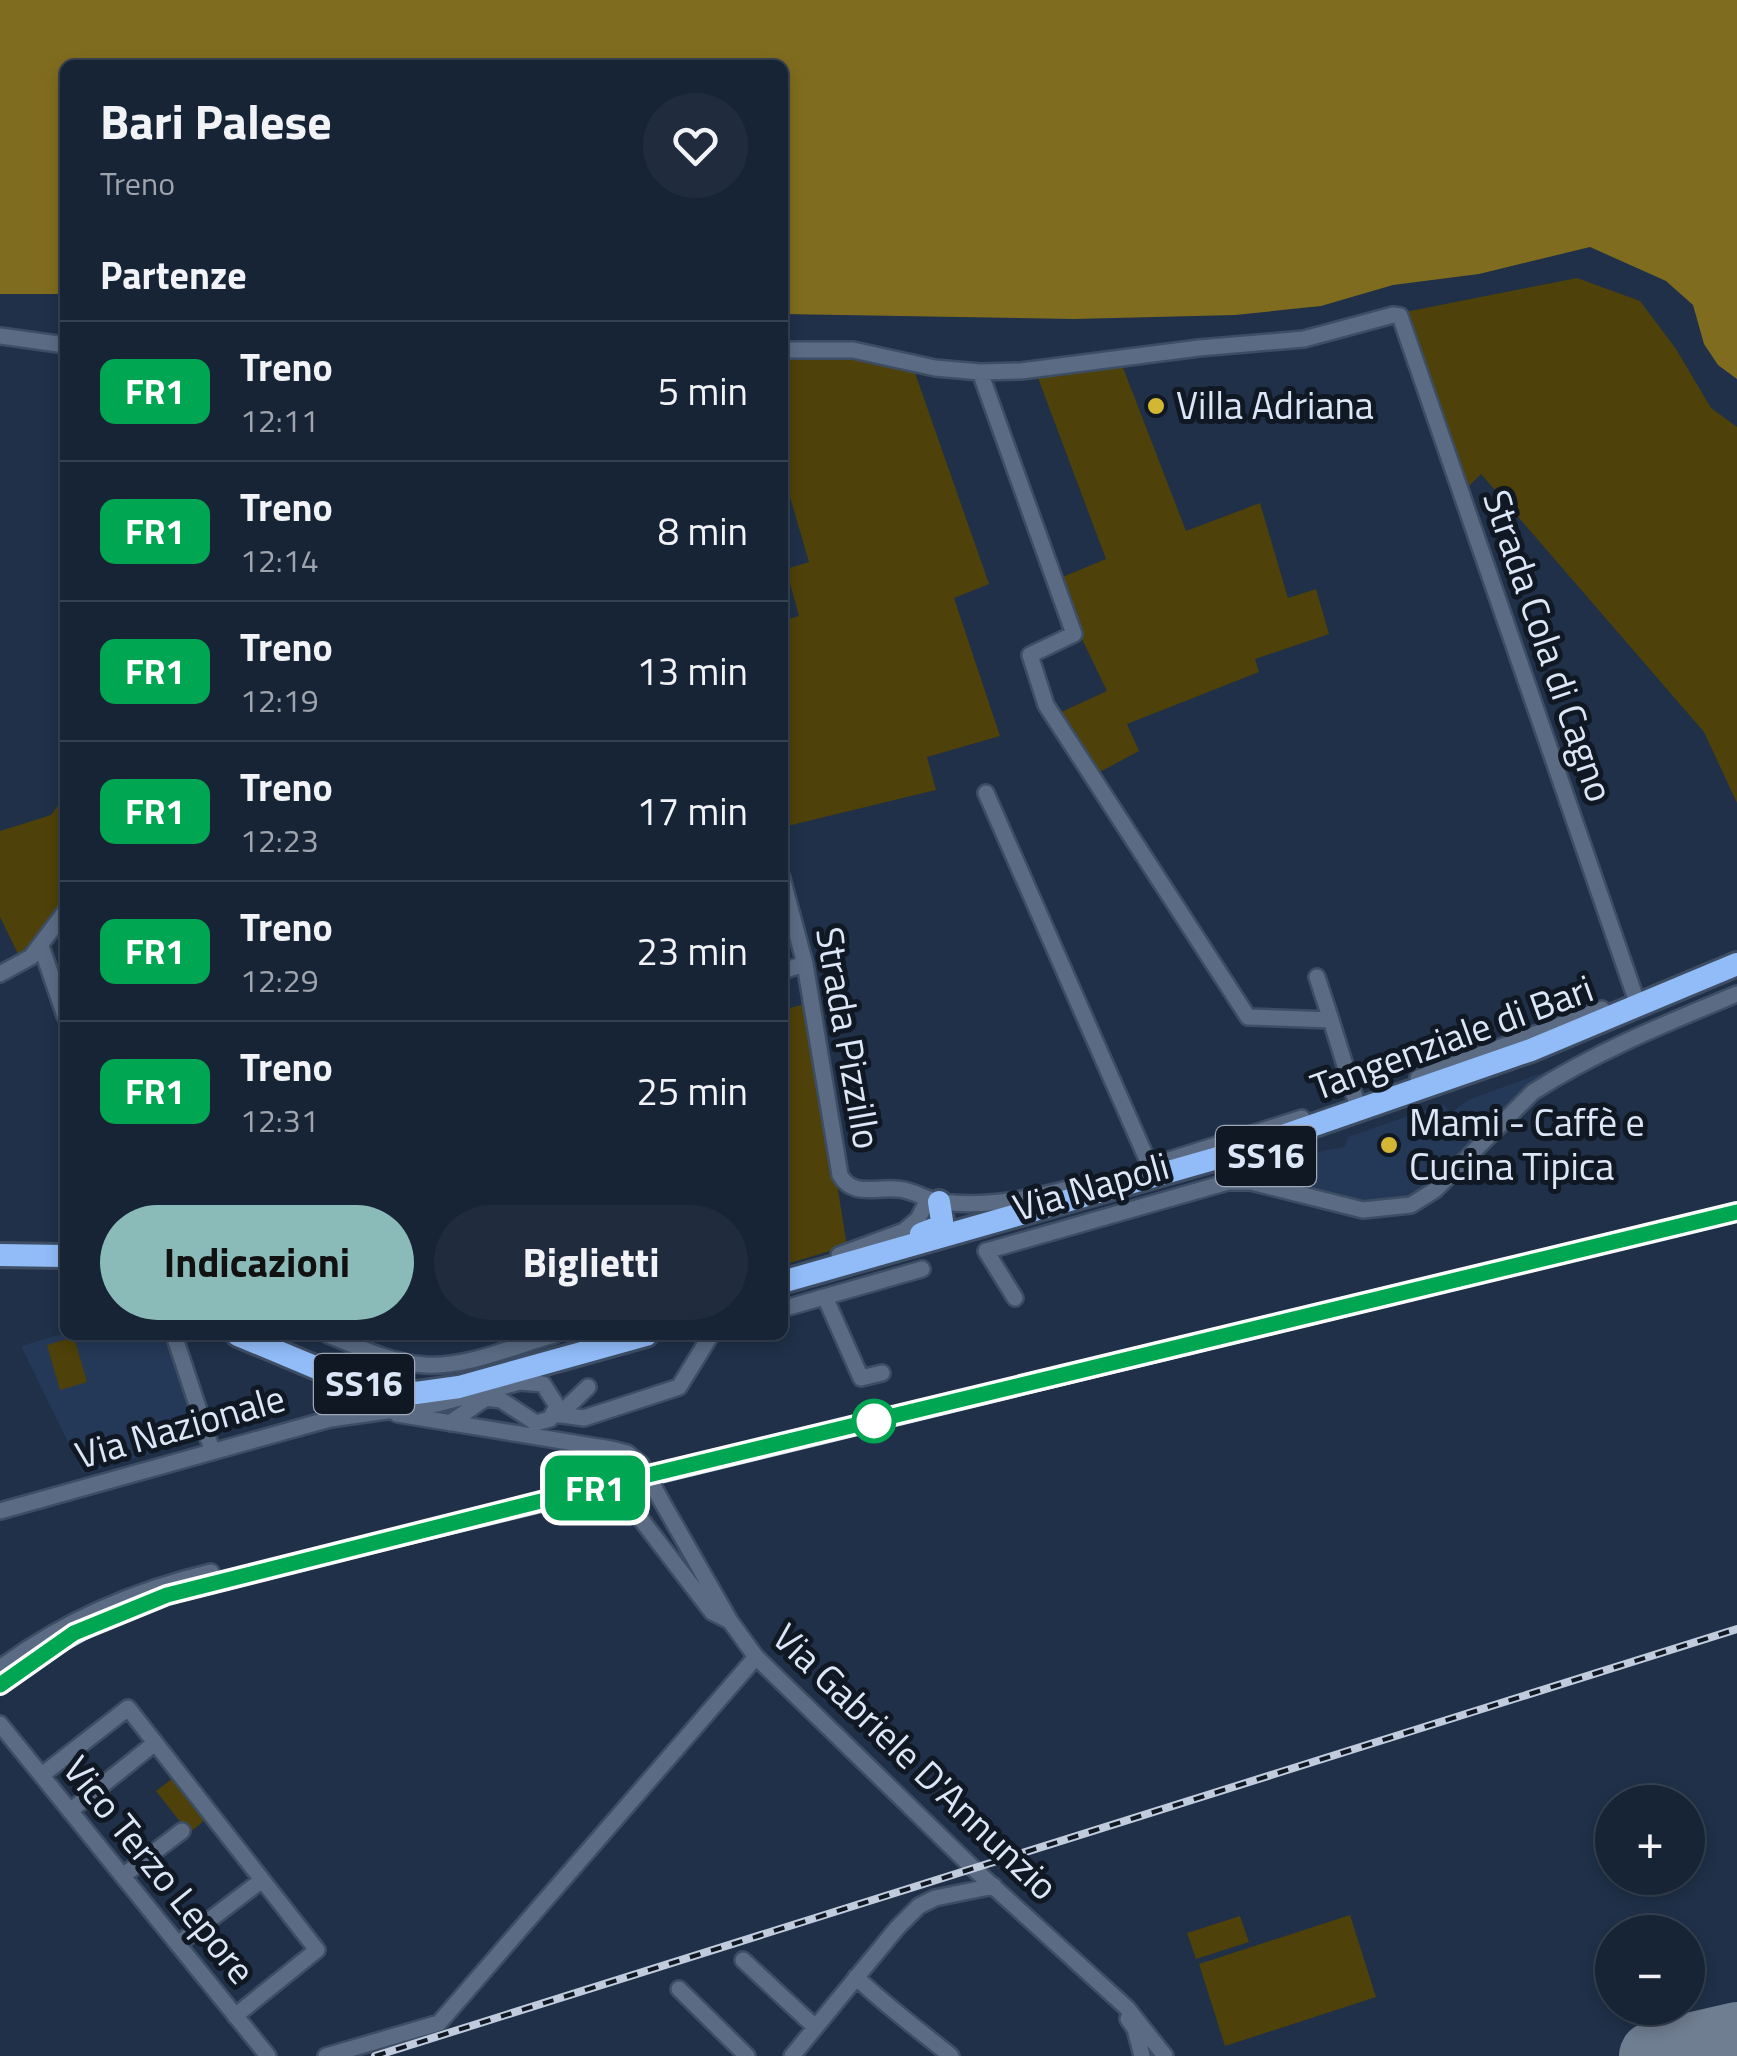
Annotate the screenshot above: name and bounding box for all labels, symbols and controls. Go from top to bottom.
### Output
text: Bari Palese [100,85,332,158]
button: heart [643,93,748,198]
text: Treno [100,159,175,207]
text: Partenze [100,246,247,304]
text: Treno [240,338,333,396]
text: 5 min [658,362,748,420]
text: FR1 [125,364,185,418]
place label: Villa Adriana [1176,376,1374,434]
marker: Villa Adriana [1145,395,1167,417]
text: 12:11 [240,396,319,444]
text: Treno [240,478,333,536]
street label: Strada Cola di Cagno [1468,482,1629,809]
text: 8 min [658,502,748,560]
text: FR1 [125,504,185,558]
text: 12:14 [240,536,319,584]
text: Treno [240,618,333,676]
text: 13 min [637,642,748,700]
text: FR1 [125,644,185,698]
text: 12:19 [240,676,319,724]
text: Treno [240,758,333,816]
text: 17 min [637,782,748,840]
text: FR1 [125,784,185,838]
text: 12:23 [240,816,319,864]
text: Treno [240,898,333,956]
text: 23 min [637,922,748,980]
street label: Strada Pizzillo [801,922,897,1153]
text: FR1 [125,924,185,978]
text: 12:29 [240,956,319,1004]
street label: Tangenziale di Bari [1302,959,1601,1115]
text: Treno [240,1038,333,1096]
text: 25 min [637,1062,748,1120]
text: FR1 [125,1064,185,1118]
place label: Mami - Caffè e Cucina Tipica [1409,1093,1645,1195]
text: 12:31 [240,1096,319,1144]
road number: SS16 [1216,1126,1316,1186]
marker: Mami - Caffè e Cucina Tipica [1378,1134,1400,1156]
street label: Via Napoli [1006,1136,1176,1236]
button: Indicazioni [100,1205,414,1320]
button: Biglietti [434,1205,748,1320]
road number: SS16 [314,1354,414,1414]
street label: Via Nazionale [68,1368,291,1484]
unlabelled marker [853,1400,895,1442]
line badge: FR1 [538,1456,652,1520]
text: FR1 [565,1461,625,1515]
street label: Via Gabriele D'Annunzio [760,1609,1072,1913]
street label: Vico Terzo Lepore [49,1743,270,1996]
map controls [1595,1785,1705,2025]
button: + [1595,1785,1705,1895]
button: − [1595,1915,1705,2025]

